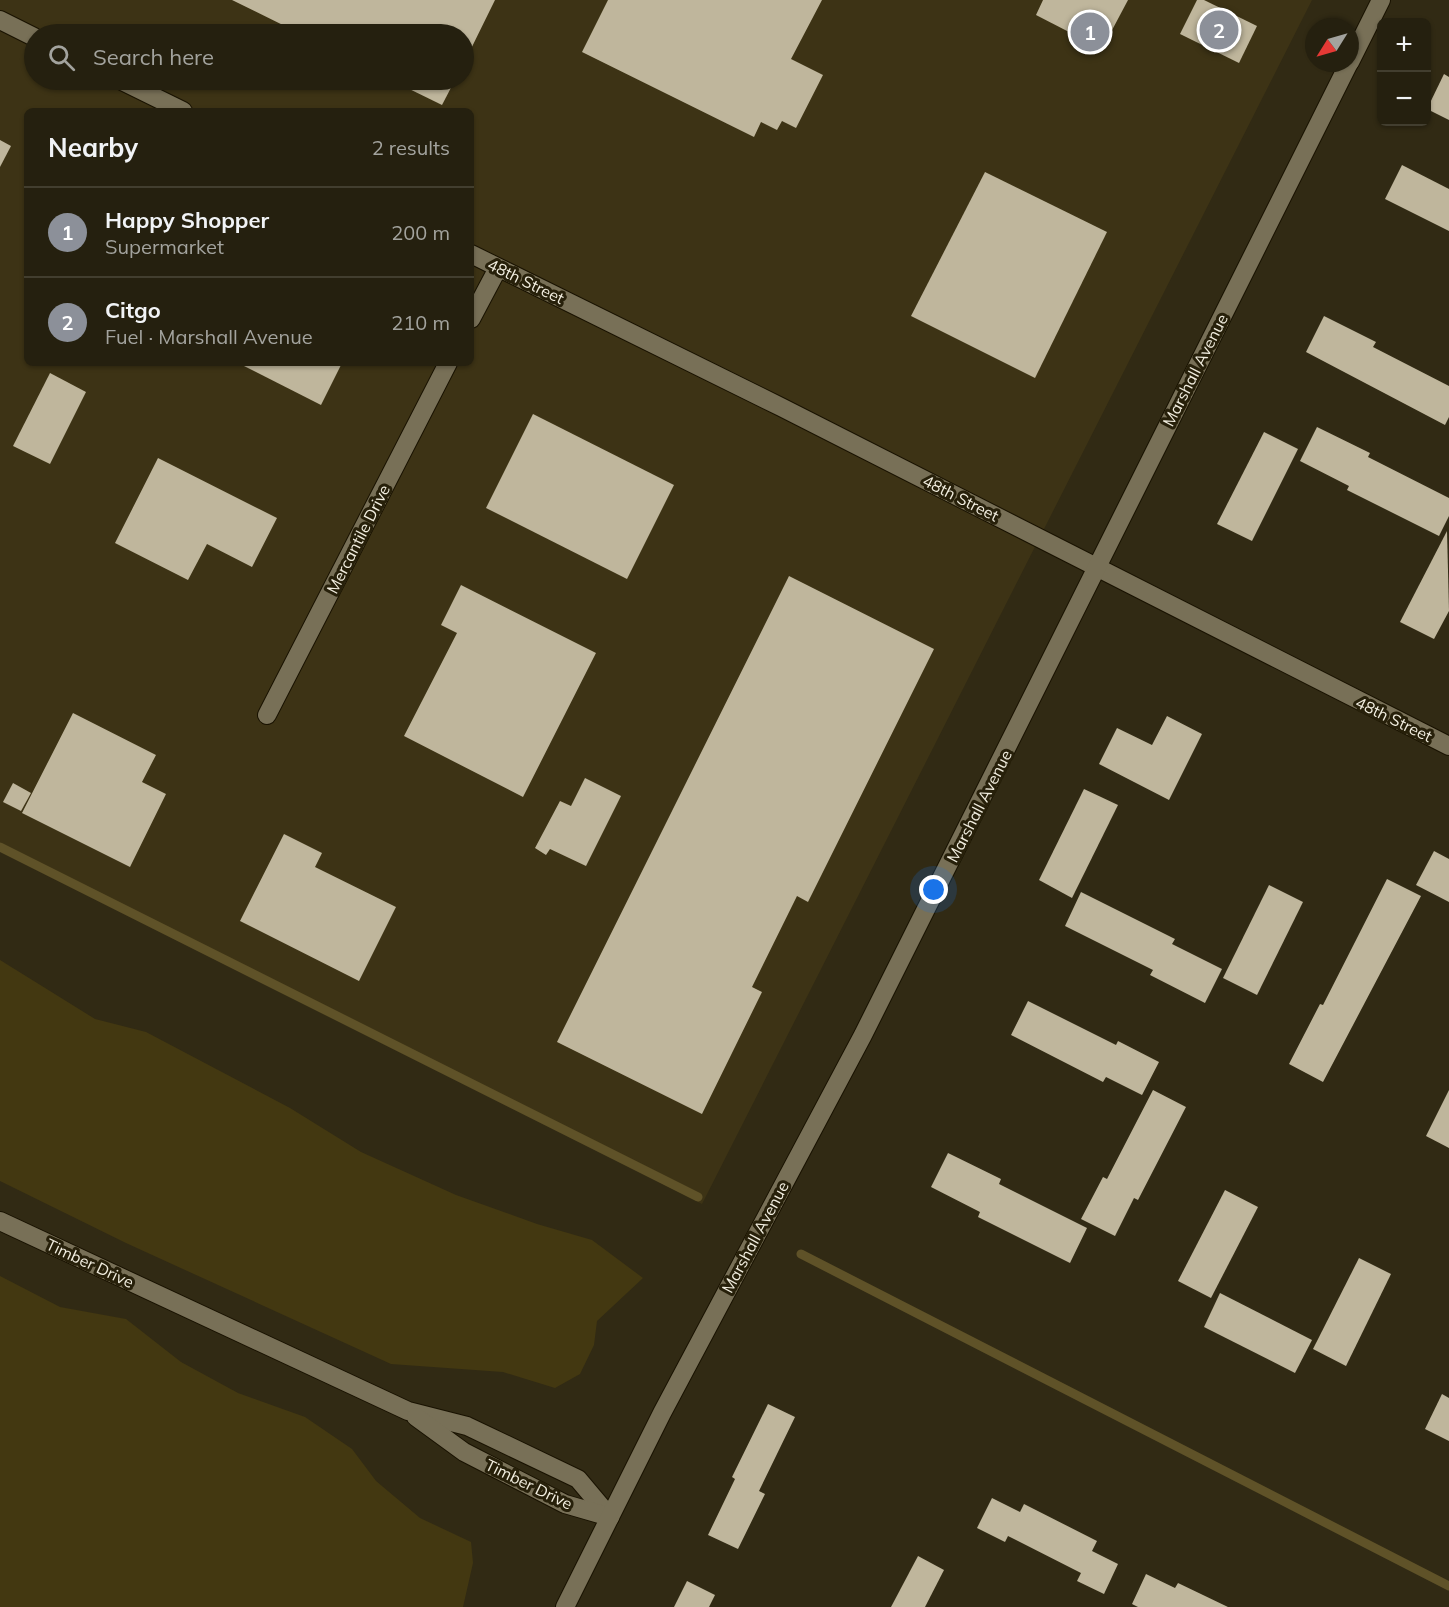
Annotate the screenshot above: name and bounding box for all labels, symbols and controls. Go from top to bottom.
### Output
pin: 2 [1200,8,1238,52]
pin: 1 [1070,9,1110,54]
north arrow [1305,18,1359,72]
map controls [1377,18,1431,126]
button: + [1377,18,1431,72]
search box [24,24,474,90]
icon: search [45,41,78,74]
text: Search here [93,43,214,71]
button: − [1377,72,1431,126]
text: Nearby [48,131,138,164]
text: 2 results [372,135,450,160]
text: Happy Shopper [105,206,269,234]
text: 1 [62,220,74,245]
text: 200 m [391,220,450,245]
text: Supermarket [105,234,224,259]
street label: 48th Street [484,254,568,308]
text: Citgo [105,296,161,324]
text: 2 [62,310,74,335]
text: 210 m [391,310,450,335]
street label: Marshall Avenue [1158,310,1232,430]
text: Fuel · Marshall Avenue [105,324,313,349]
street label: 48th Street [920,470,1003,526]
street label: Mercantile Drive [322,481,394,597]
street label: 48th Street [1352,692,1436,746]
street label: Marshall Avenue [942,746,1016,866]
your location [919,875,948,904]
street label: Marshall Avenue [717,1178,793,1296]
street label: Timber Drive [43,1234,137,1292]
street label: Timber Drive [482,1454,576,1514]

